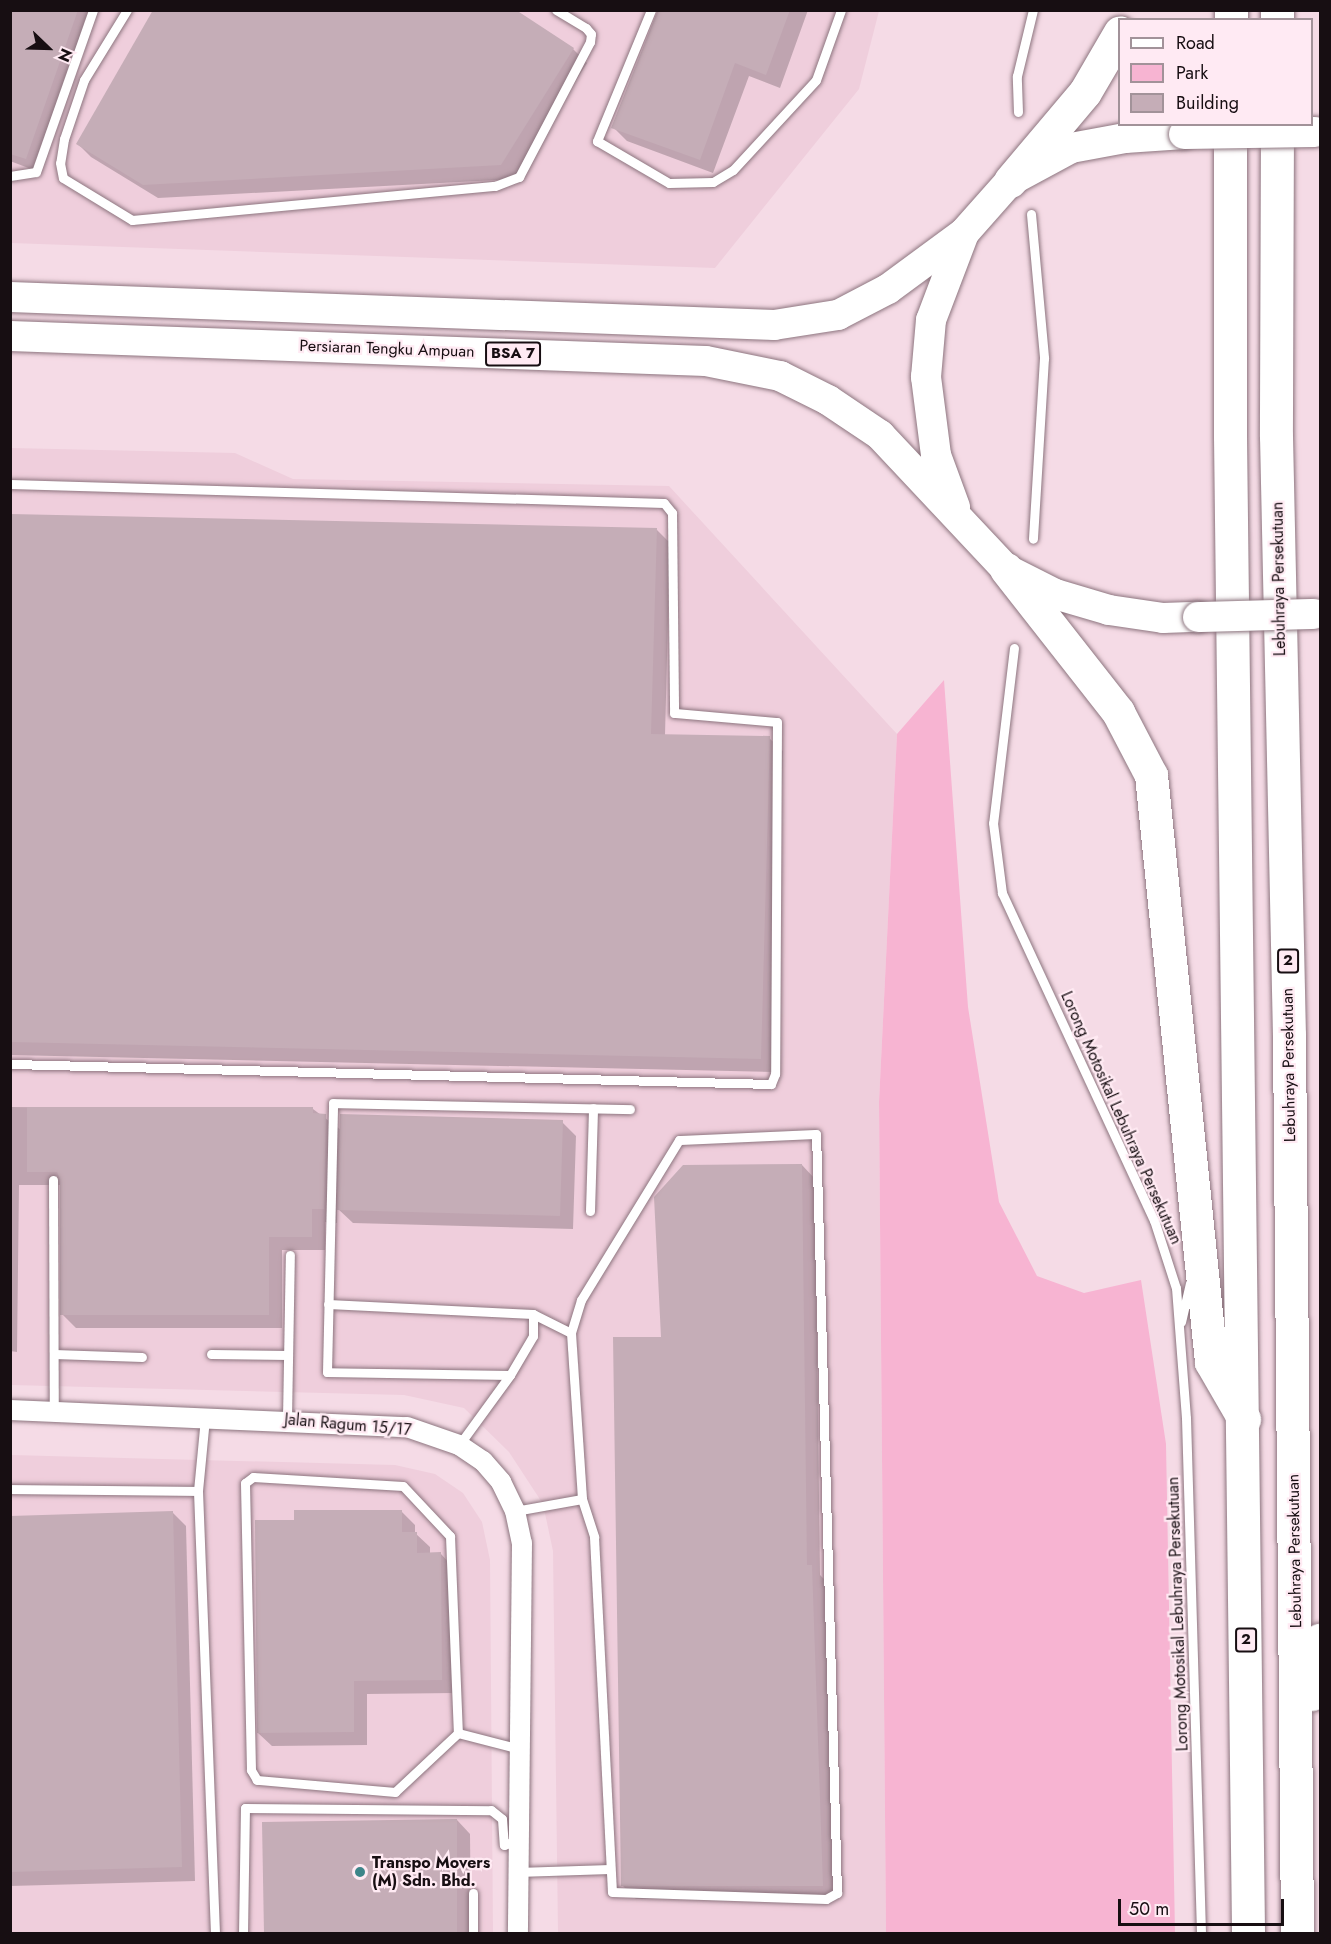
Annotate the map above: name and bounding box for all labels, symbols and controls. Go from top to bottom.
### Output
north arrow [18,18,78,78]
legend [1118,18,1313,126]
text: Road [1176,30,1215,56]
text: N [52,45,78,66]
text: Park [1176,60,1208,86]
text: Building [1176,90,1239,116]
street label: Persiaran Tengku Ampuan [299,336,475,362]
road number: BSA 7 [484,342,542,366]
street label: Lebuhraya Persekutuan [1268,502,1290,656]
road number: 2 [1276,949,1300,973]
street label: Lebuhraya Persekutuan [1278,988,1300,1142]
street label: Lorong Motosikal Lebuhraya Persekutuan [1056,989,1186,1247]
street label: Jalan Ragum 15/17 [284,1410,412,1440]
street label: Lebuhraya Persekutuan [1284,1474,1306,1628]
street label: Lorong Motosikal Lebuhraya Persekutuan [1164,1476,1192,1752]
road number: 2 [1234,1628,1258,1652]
place label: Transpo Movers (M) Sdn. Bhd. [372,1853,490,1891]
marker: Transpo Movers (M) Sdn. Bhd. [353,1865,367,1879]
scale bar [1121,1887,1288,1925]
text: 50 m [1129,1896,1169,1922]

